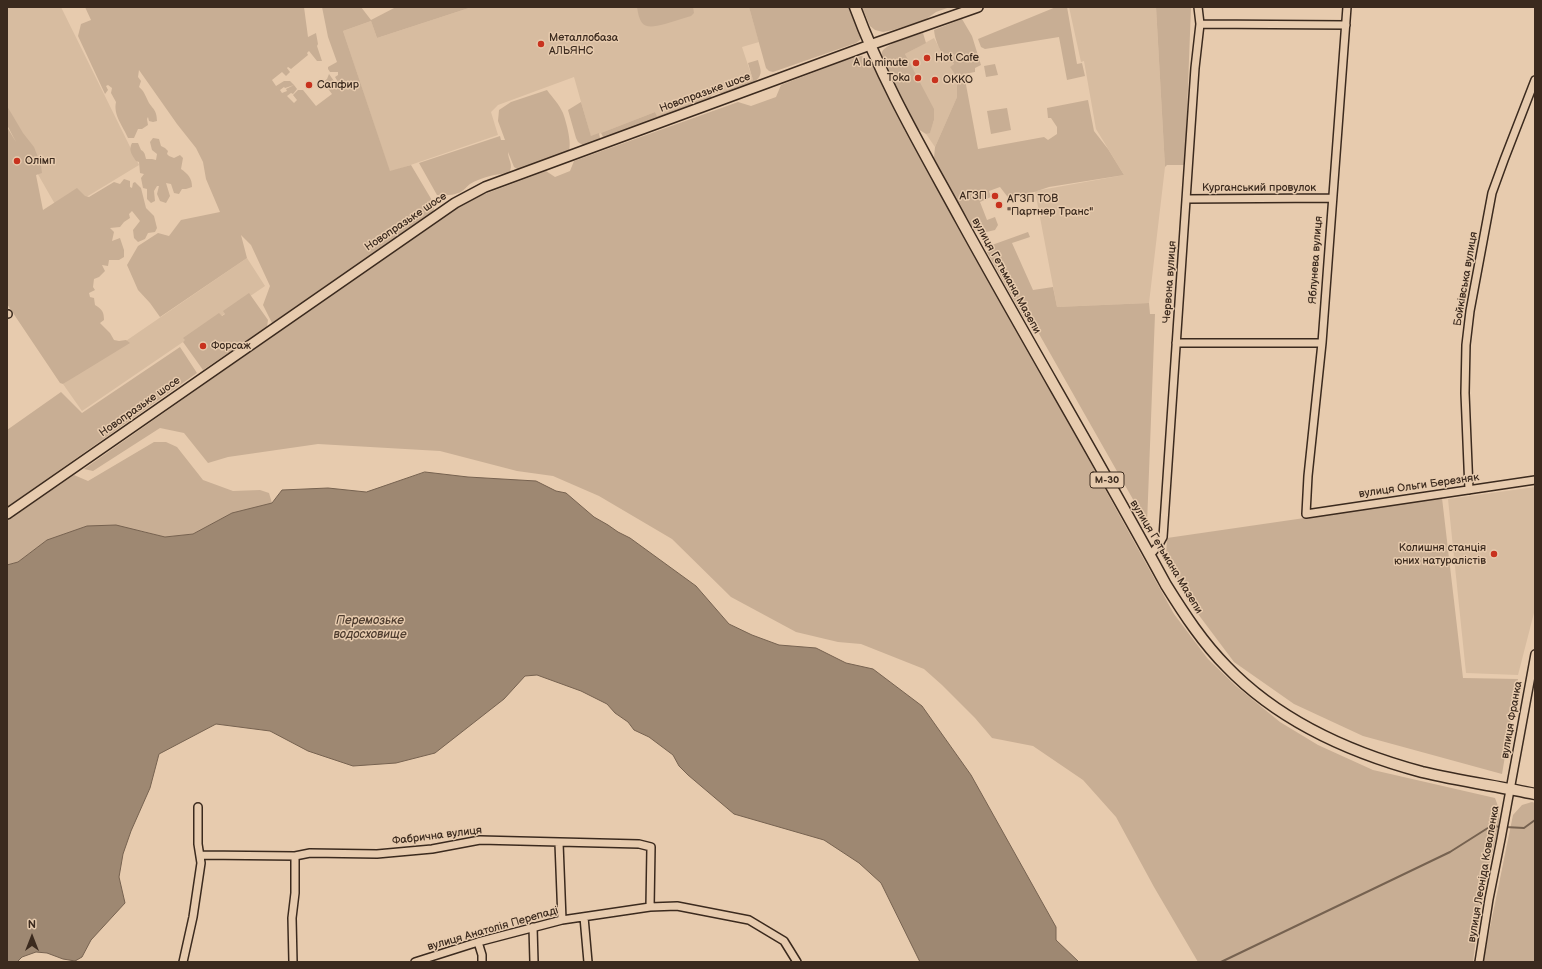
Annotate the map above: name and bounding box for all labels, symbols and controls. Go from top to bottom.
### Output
place label: Металлобаза АЛЬЯНС [549,31,618,57]
marker: Металлобаза АЛЬЯНС [536,39,546,49]
place label: Hot Cafe [935,51,979,65]
marker: Hot Cafe [922,53,932,63]
place label: A la minute [853,56,908,70]
marker: A la minute [911,58,921,68]
street label: Новопразьке шосе [658,70,752,116]
place label: Toka [887,71,910,85]
marker: Toka [913,73,923,83]
place label: ОККО [943,73,973,87]
marker: ОККО [930,75,940,85]
place label: Сапфир [317,78,359,92]
marker: Сапфир [304,80,314,90]
place label: Олімп [25,154,55,168]
marker: Олімп [12,156,22,166]
street label: Курганський провулок [1202,181,1316,195]
place label: АГЗП [960,189,987,203]
street label: Новопразьке шосе [363,190,449,254]
marker: АГЗП [990,191,1000,201]
place label: АГЗП ТОВ "Партнер Транс" [1007,192,1093,218]
marker: АГЗП ТОВ "Партнер Транс" [994,200,1004,210]
street label: Яблунева вулиця [1306,215,1326,305]
street label: вулиця Гетьмана Мазепи [969,216,1043,336]
street label: Бойківська вулиця [1451,231,1481,327]
street label: Червона вулиця [1161,240,1179,324]
place label: Форсаж [211,339,251,353]
marker: Форсаж [198,341,208,351]
street label: Новопразьке шосе [97,374,183,440]
street label: вулиця Ольги Березняк [1358,471,1480,501]
road number: М-30 [1090,472,1124,488]
street label: вулиця Гетьмана Мазепи [1127,498,1205,616]
place label: Колишня станція юних натуралістів [1394,541,1486,567]
marker: Колишня станція юних натуралістів [1489,549,1499,559]
water label: Перемозьке водосховище [333,614,407,642]
street label: вулиця Франка [1499,680,1525,760]
street label: вулиця Леоніда Коваленка [1465,805,1503,943]
street label: Фабрична вулиця [391,824,483,848]
street label: вулиця Анатолія Перепаді [426,904,560,954]
north arrow [12,917,52,957]
text: N [28,918,36,931]

